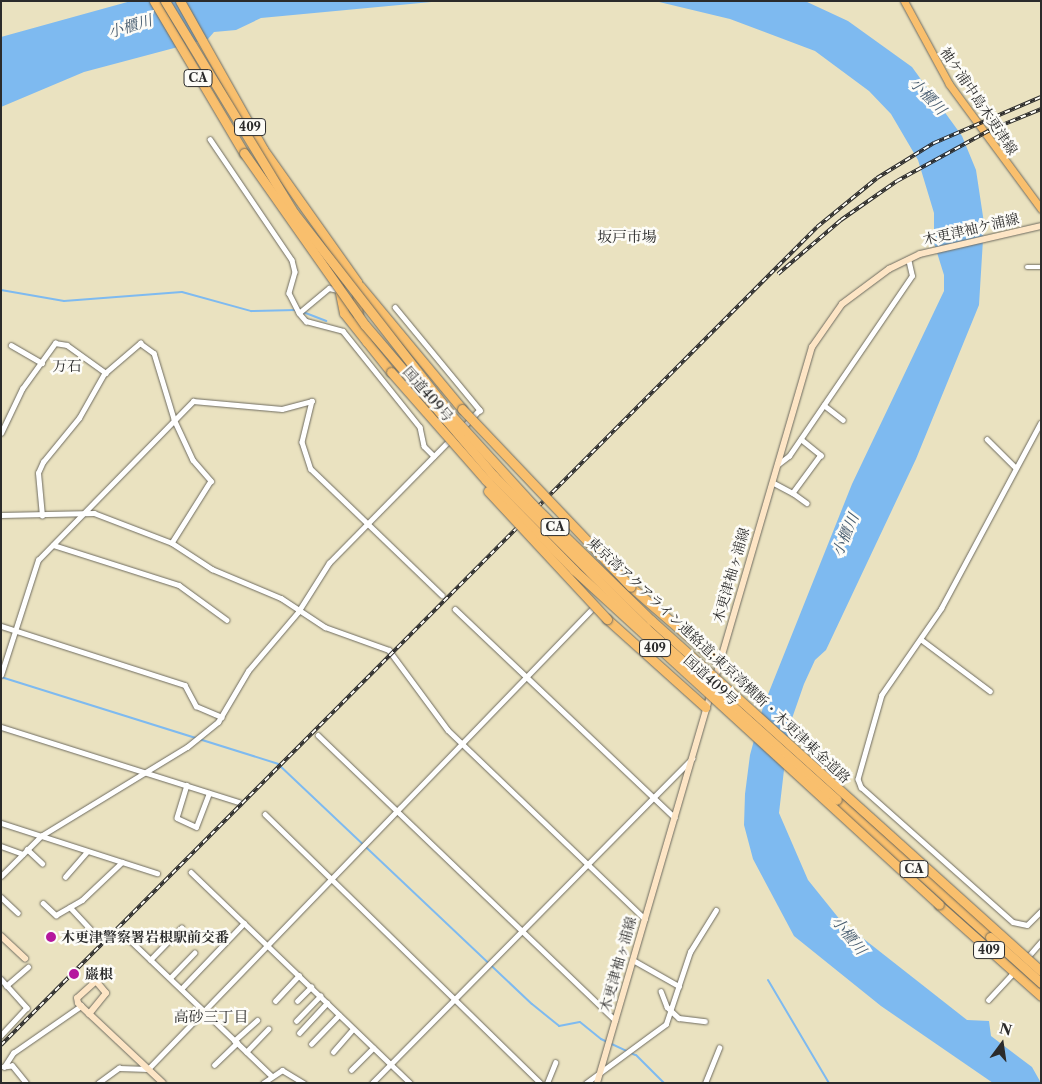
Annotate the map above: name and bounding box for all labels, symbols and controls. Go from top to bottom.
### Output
water label: 小櫃川 [106,11,154,41]
street label: 袖ケ浦中島木更津線 [937,44,1021,158]
road number: CA [183,68,213,88]
water label: 小櫃川 [906,74,950,118]
road number: 409 [234,118,266,136]
street label: 木更津袖ケ浦線 [921,210,1021,248]
district label: 坂戸市場 [597,228,657,246]
district label: 万石 [52,357,82,375]
street label: 国道409号 [400,363,456,425]
water label: 小櫃川 [828,511,862,559]
road number: CA [540,518,570,536]
street label: 木更津袖ヶ浦線 [709,526,753,624]
street label: 東京湾アクアライン連絡道;東京湾横断・木更津東金道路 [584,533,854,787]
road number: 409 [639,638,671,658]
street label: 国道409号 [680,651,742,709]
road number: CA [899,860,929,879]
water label: 小櫃川 [828,912,870,958]
street label: 木更津袖ヶ浦線 [596,915,640,1013]
place label: 木更津警察署岩根駅前交番 [61,929,229,945]
marker: 木更津警察署岩根駅前交番 [45,931,57,943]
road number: 409 [973,940,1005,960]
place label: 巌根 [85,966,113,982]
marker: 巌根 [67,967,81,981]
district label: 高砂三丁目 [174,1008,248,1026]
north arrow [977,1019,1027,1069]
text: N [998,1019,1014,1040]

